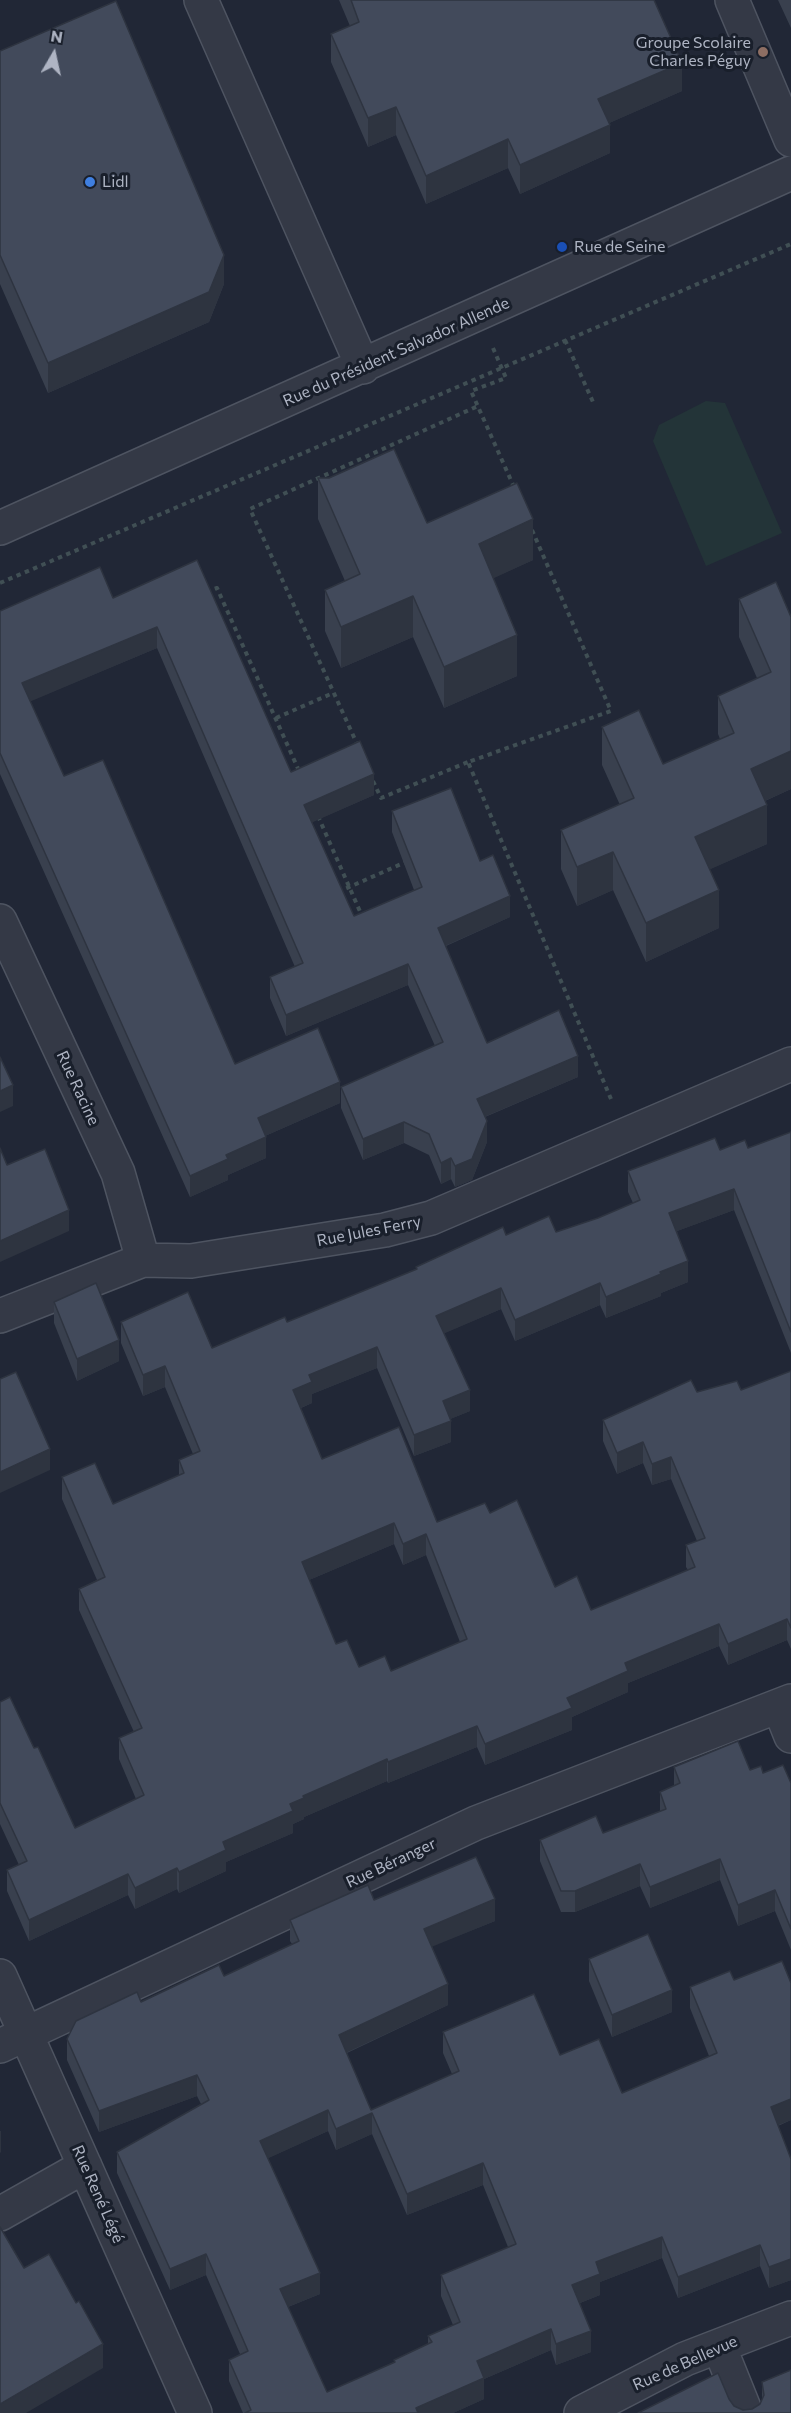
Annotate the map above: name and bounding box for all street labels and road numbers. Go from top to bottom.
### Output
street label: Rue du Président Salvador Allende [280,293,512,411]
street label: Rue Racine [52,1048,104,1128]
street label: Rue Jules Ferry [315,1211,423,1251]
street label: Rue Béranger [343,1834,439,1892]
street label: Rue René Légé [68,2142,128,2246]
street label: Rue de Bellevue [630,2331,740,2395]

